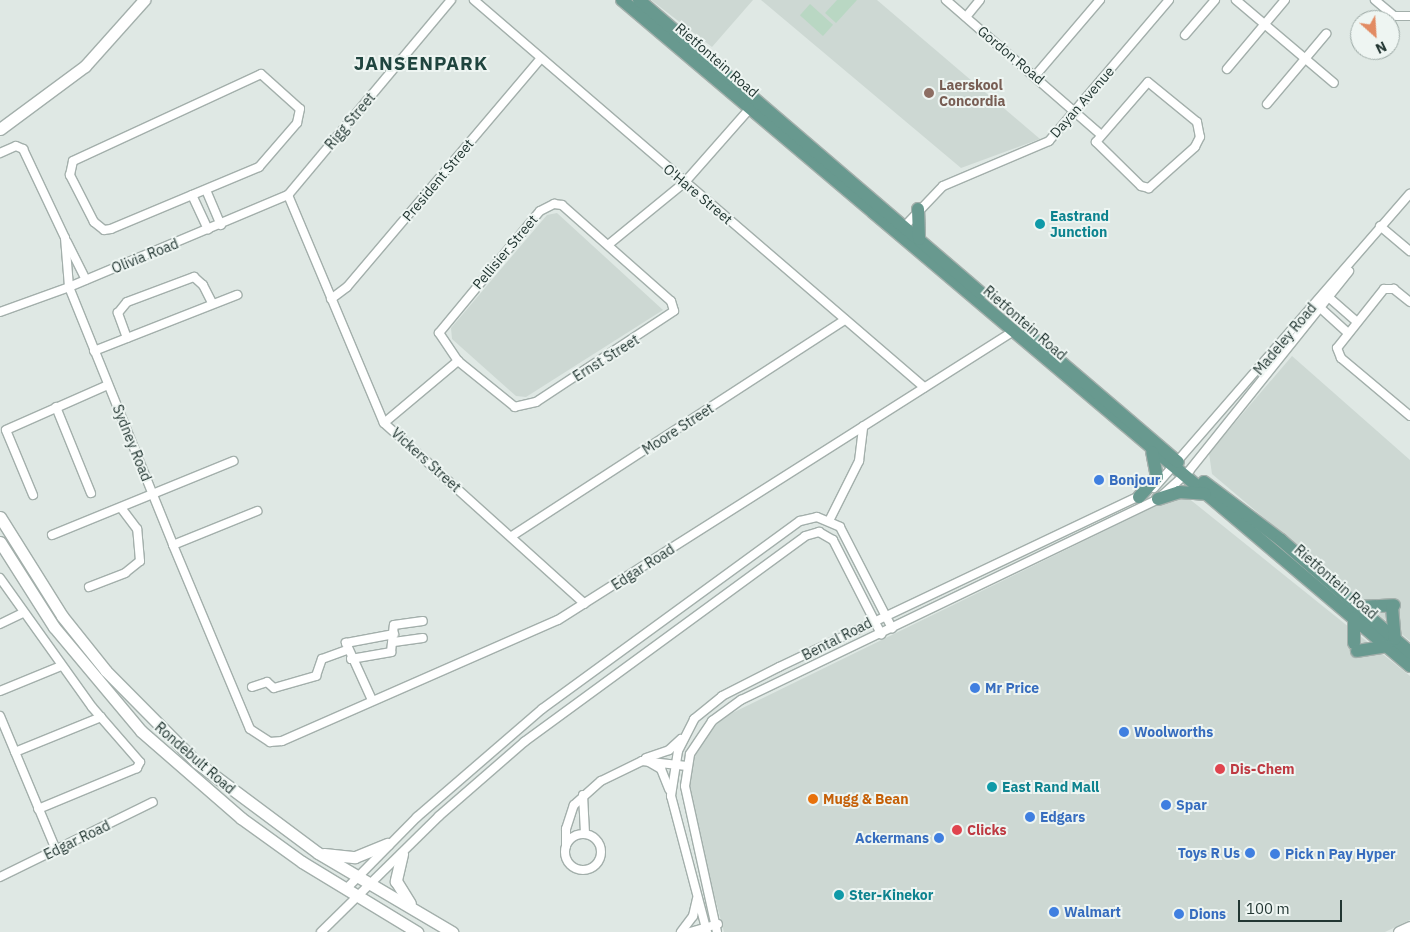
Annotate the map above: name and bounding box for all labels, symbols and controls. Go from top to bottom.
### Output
north arrow [1350,10,1400,60]
street label: Rietfontein Road [672,19,762,101]
street label: Gordon Road [974,22,1048,88]
text: N [1373,37,1390,58]
district label: JANSENPARK [353,53,489,75]
street label: Dayan Avenue [1046,63,1118,141]
place label: Laerskool Concordia [939,77,1005,110]
marker: Laerskool Concordia [923,87,935,99]
street label: Rigg Street [321,89,379,153]
street label: President Street [399,136,477,224]
street label: O'Hare Street [660,160,736,228]
place label: Eastrand Junction [1050,208,1109,240]
street label: Pellisier Street [469,211,541,293]
marker: Eastrand Junction [1034,218,1046,230]
street label: Olivia Road [109,235,181,277]
street label: Rietfontein Road [980,282,1070,364]
street label: Madeley Road [1250,300,1320,378]
street label: Ernst Street [570,331,642,385]
street label: Moore Street [639,400,717,458]
street label: Sydney Road [109,402,155,484]
street label: Vickers Street [388,424,464,496]
place label: Bonjour [1109,472,1160,488]
marker: Bonjour [1093,474,1105,486]
street label: Edgar Road [608,540,678,594]
street label: Rietfontein Road [1291,541,1381,623]
street label: Bental Road [799,614,875,664]
place label: Mr Price [985,680,1039,696]
marker: Mr Price [969,682,981,694]
street label: Rondebult Road [152,719,238,797]
place label: Woolworths [1134,724,1213,740]
marker: Woolworths [1118,726,1130,738]
place label: Dis-Chem [1230,761,1295,777]
marker: Dis-Chem [1214,763,1226,775]
place label: East Rand Mall [1002,779,1099,795]
marker: East Rand Mall [986,781,998,793]
place label: Mugg & Bean [823,791,909,807]
marker: Mugg & Bean [807,793,819,805]
place label: Spar [1176,797,1207,813]
marker: Spar [1160,799,1172,811]
place label: Edgars [1040,809,1085,825]
marker: Edgars [1024,811,1036,823]
street label: Edgar Road [41,817,113,863]
place label: Clicks [967,822,1007,838]
marker: Clicks [951,824,963,836]
place label: Ackermans [855,830,929,846]
marker: Ackermans [933,832,945,844]
place label: Toys R Us [1178,845,1240,861]
place label: Pick n Pay Hyper [1285,846,1396,862]
marker: Toys R Us [1244,847,1256,859]
marker: Pick n Pay Hyper [1269,848,1281,860]
place label: Ster-Kinekor [849,887,933,903]
marker: Ster-Kinekor [833,889,845,901]
scale bar [1240,890,1344,922]
text: 100 m [1246,899,1290,918]
place label: Walmart [1064,904,1121,920]
marker: Walmart [1048,906,1060,918]
place label: Dions [1189,906,1226,922]
marker: Dions [1173,908,1185,920]

